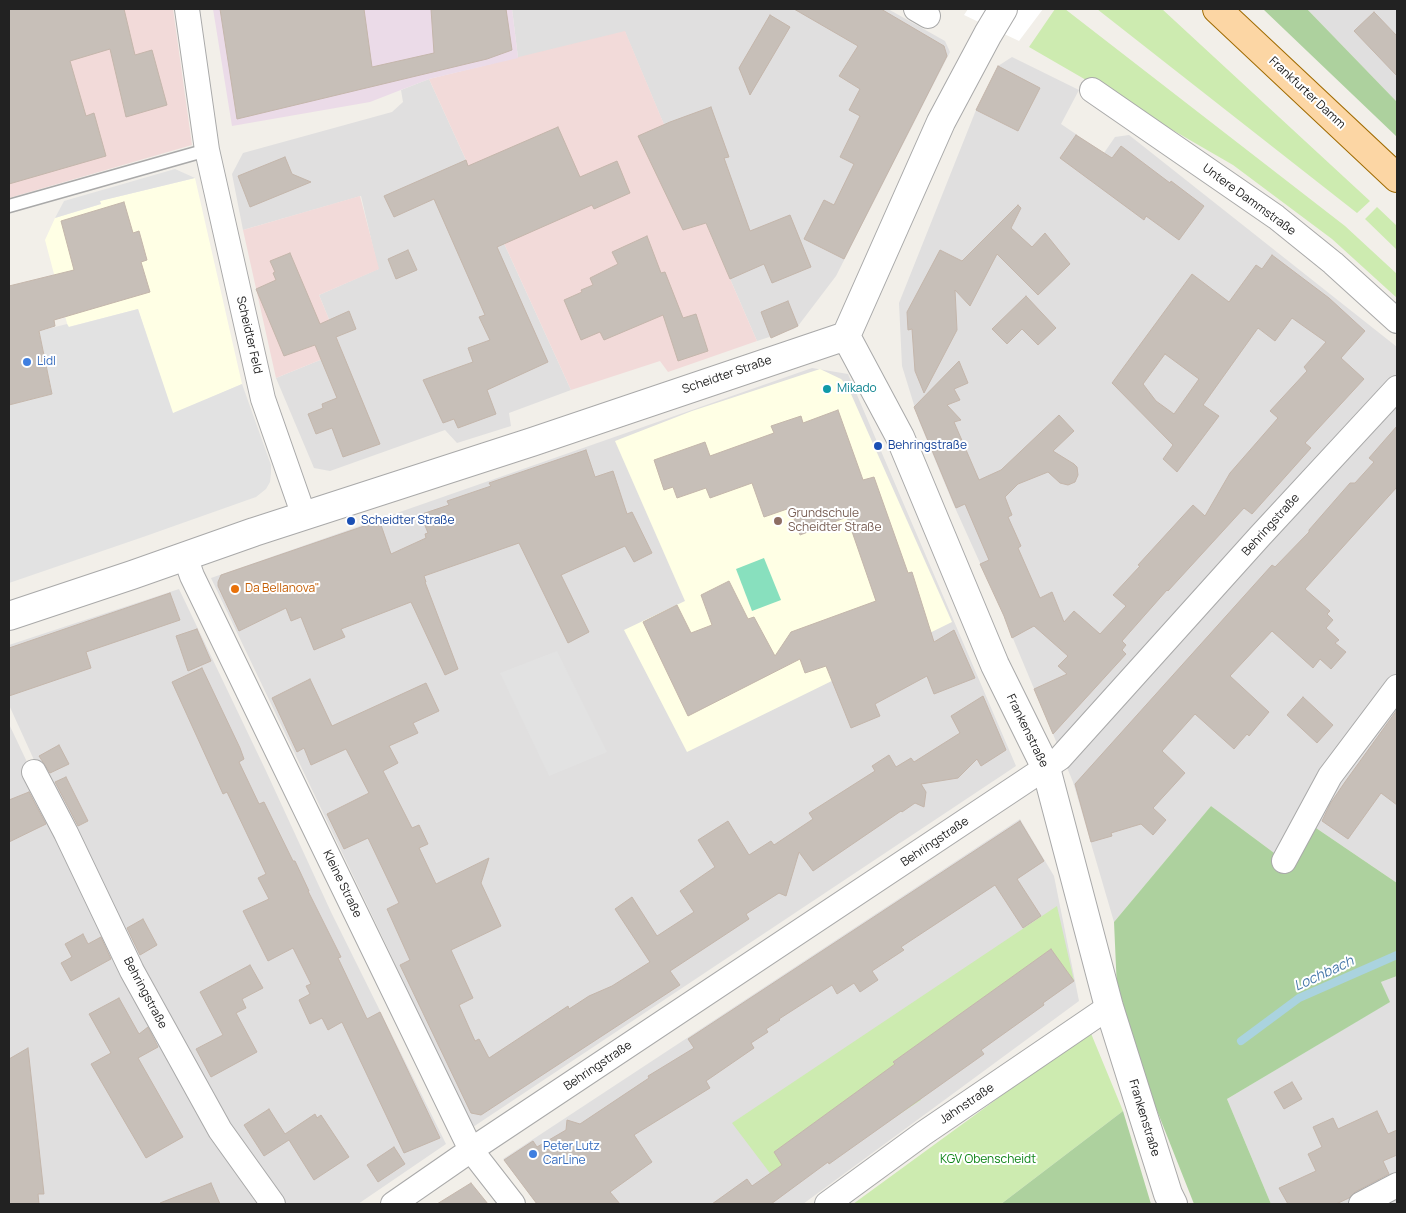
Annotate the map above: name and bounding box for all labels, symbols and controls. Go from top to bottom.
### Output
street label: Frankfurter Damm [1266,54,1348,132]
street label: Untere Dammstraße [1200,161,1298,239]
street label: Scheidter Feld [233,295,265,375]
street label: Scheidter Straße [680,353,774,397]
place label: Lidl [37,355,56,369]
marker: Lidl [21,356,33,368]
place label: Mikado [837,382,877,396]
marker: Mikado [821,383,833,395]
place label: Behringstraße [888,439,967,453]
marker: Behringstraße [872,440,884,452]
street label: Behringstraße [1239,491,1303,559]
place label: Grundschule Scheidter Straße [788,507,882,535]
place label: Scheidter Straße [361,514,455,528]
marker: Scheidter Straße [345,515,357,527]
marker: Grundschule Scheidter Straße [772,515,784,527]
place label: Da Bellanova" [245,582,320,596]
marker: Da Bellanova" [229,583,241,595]
street label: Frankenstraße [1003,692,1051,770]
street label: Behringstraße [898,814,972,870]
street label: Kleine Straße [319,848,365,920]
water label: Lochbach [1292,953,1356,995]
street label: Behringstraße [120,955,170,1031]
street label: Behringstraße [561,1038,635,1094]
street label: Frankenstraße [1125,1078,1163,1158]
street label: Jahnstraße [937,1081,997,1127]
place label: Peter Lutz CarLine [543,1140,600,1168]
marker: Peter Lutz CarLine [527,1148,539,1160]
park label: KGV Obenscheidt [940,1153,1036,1167]

